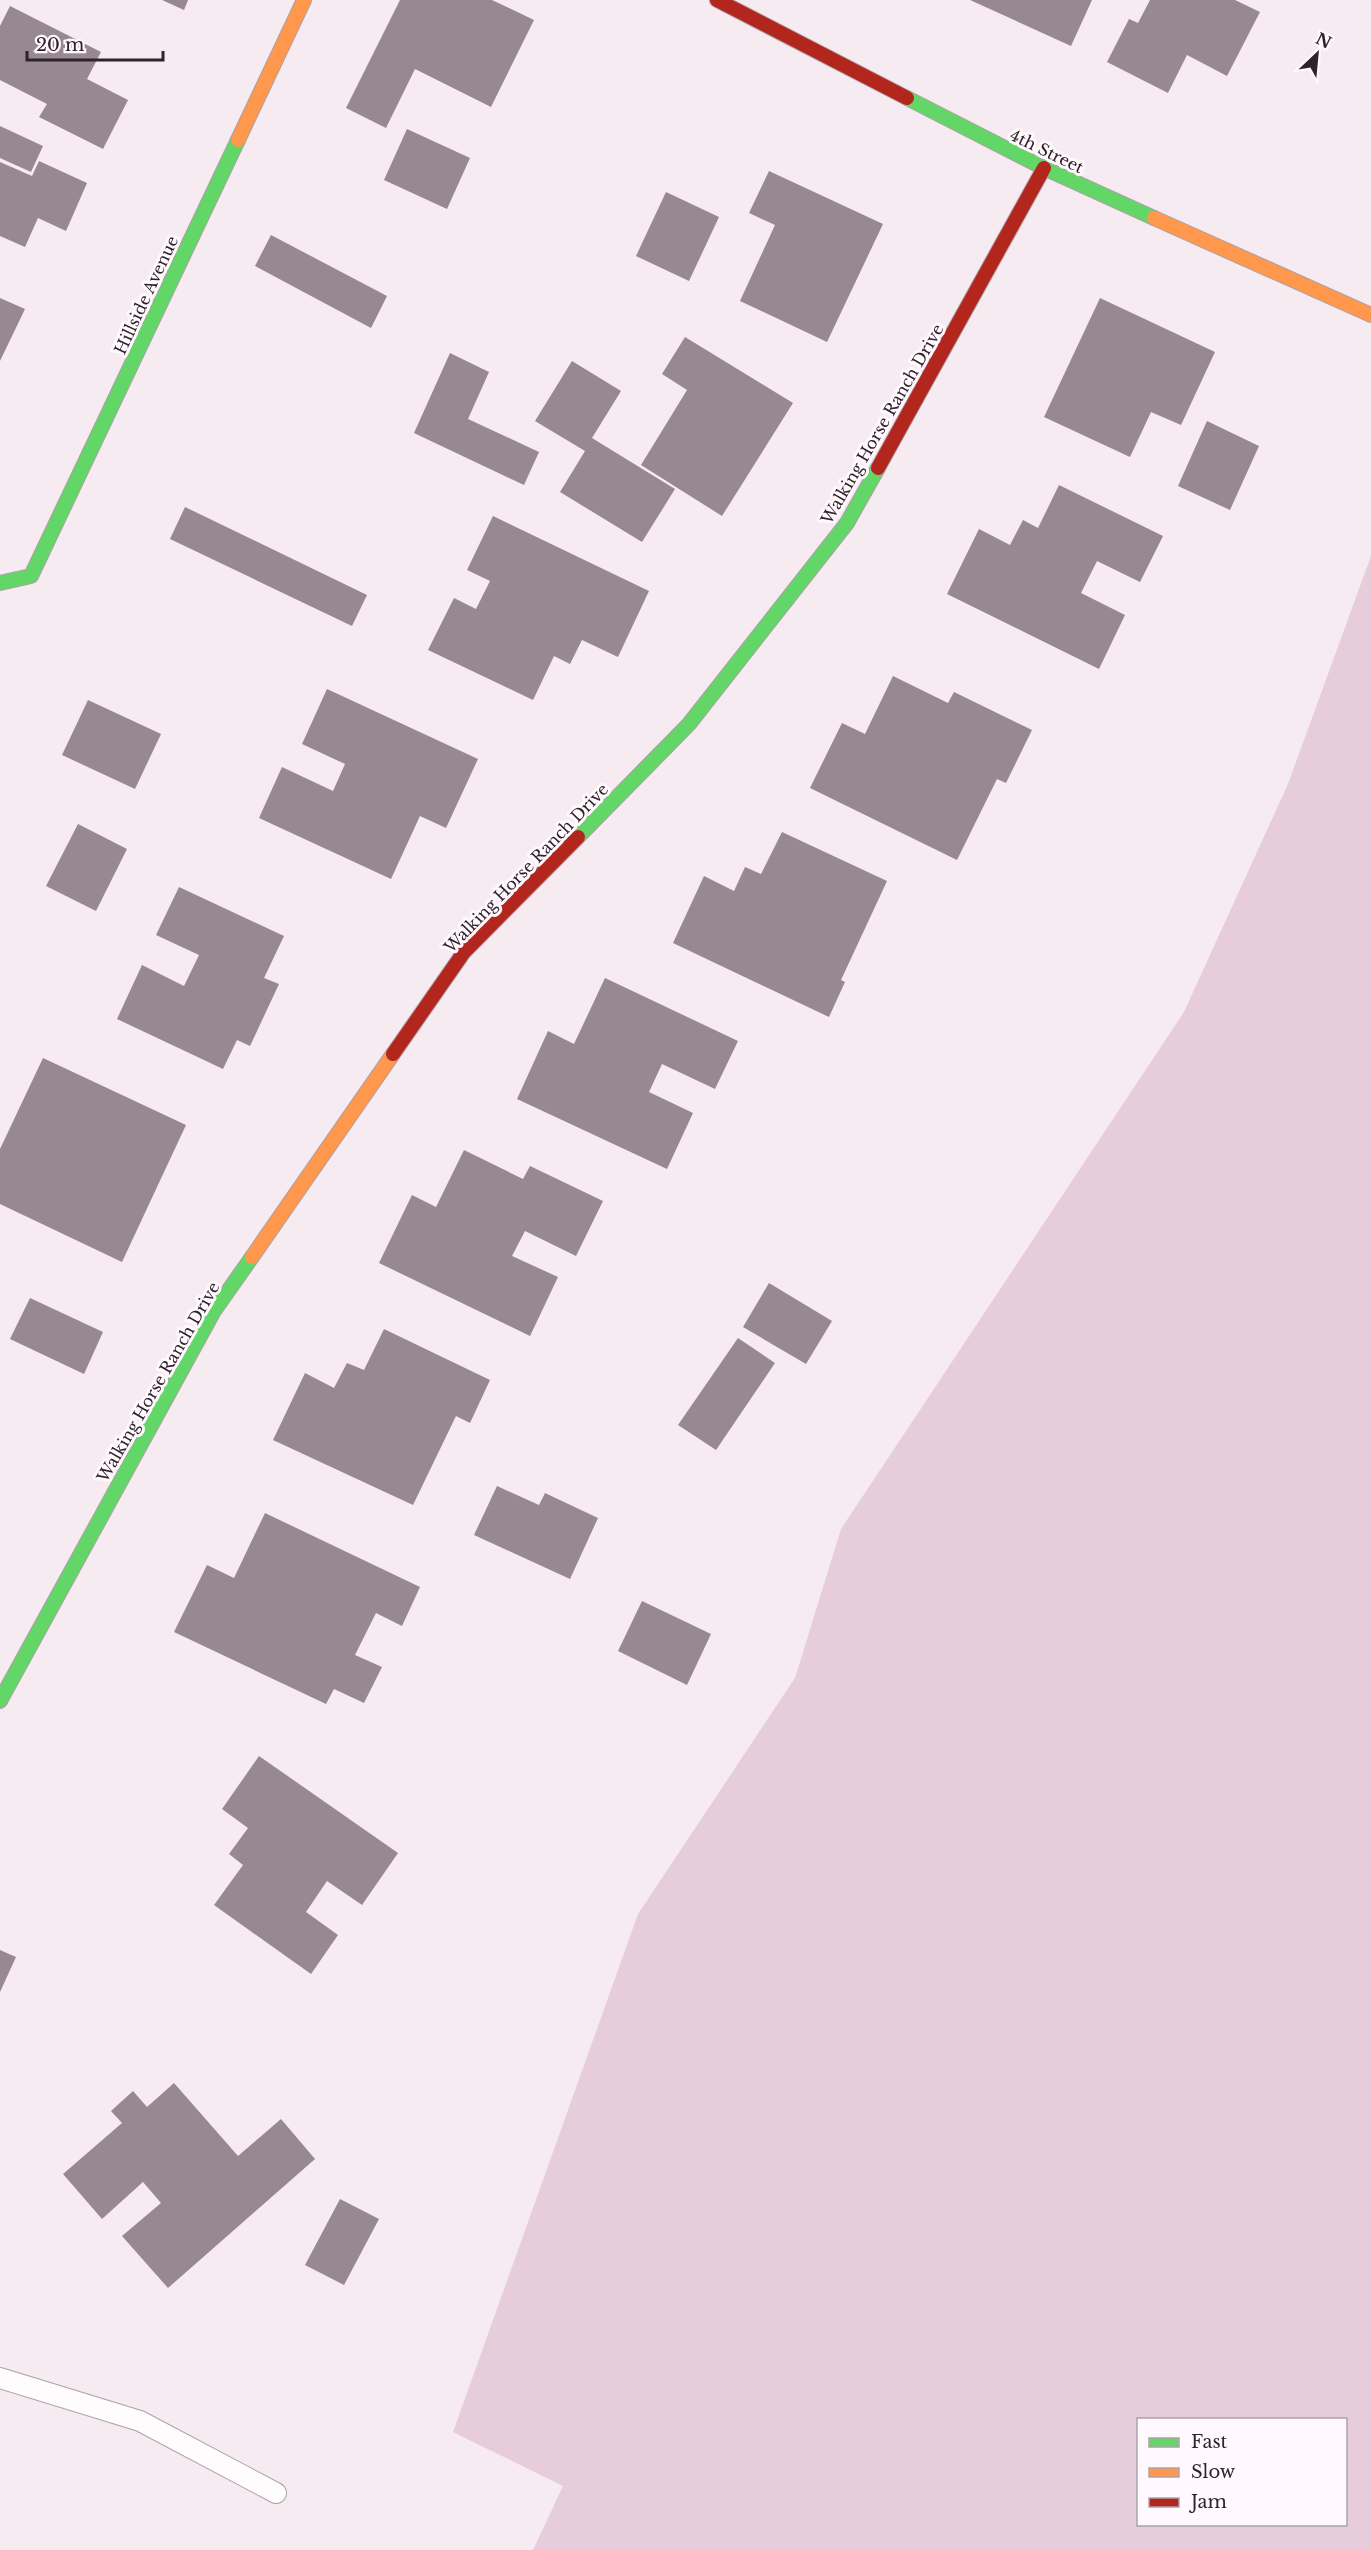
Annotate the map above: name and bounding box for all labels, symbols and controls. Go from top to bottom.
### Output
scale bar [27,24,164,62]
north arrow [1287,24,1347,84]
text: N [1312,28,1335,53]
text: 20 m [36,34,84,56]
street label: 4th Street [1007,125,1087,177]
street label: Hillside Avenue [110,233,182,357]
street label: Walking Horse Ranch Drive [816,320,948,528]
street label: Walking Horse Ranch Drive [439,779,612,958]
street label: Walking Horse Ranch Drive [92,1278,224,1486]
legend [1137,2418,1347,2526]
text: Fast [1191,2431,1228,2453]
text: Slow [1191,2461,1236,2483]
text: Jam [1189,2491,1227,2513]

